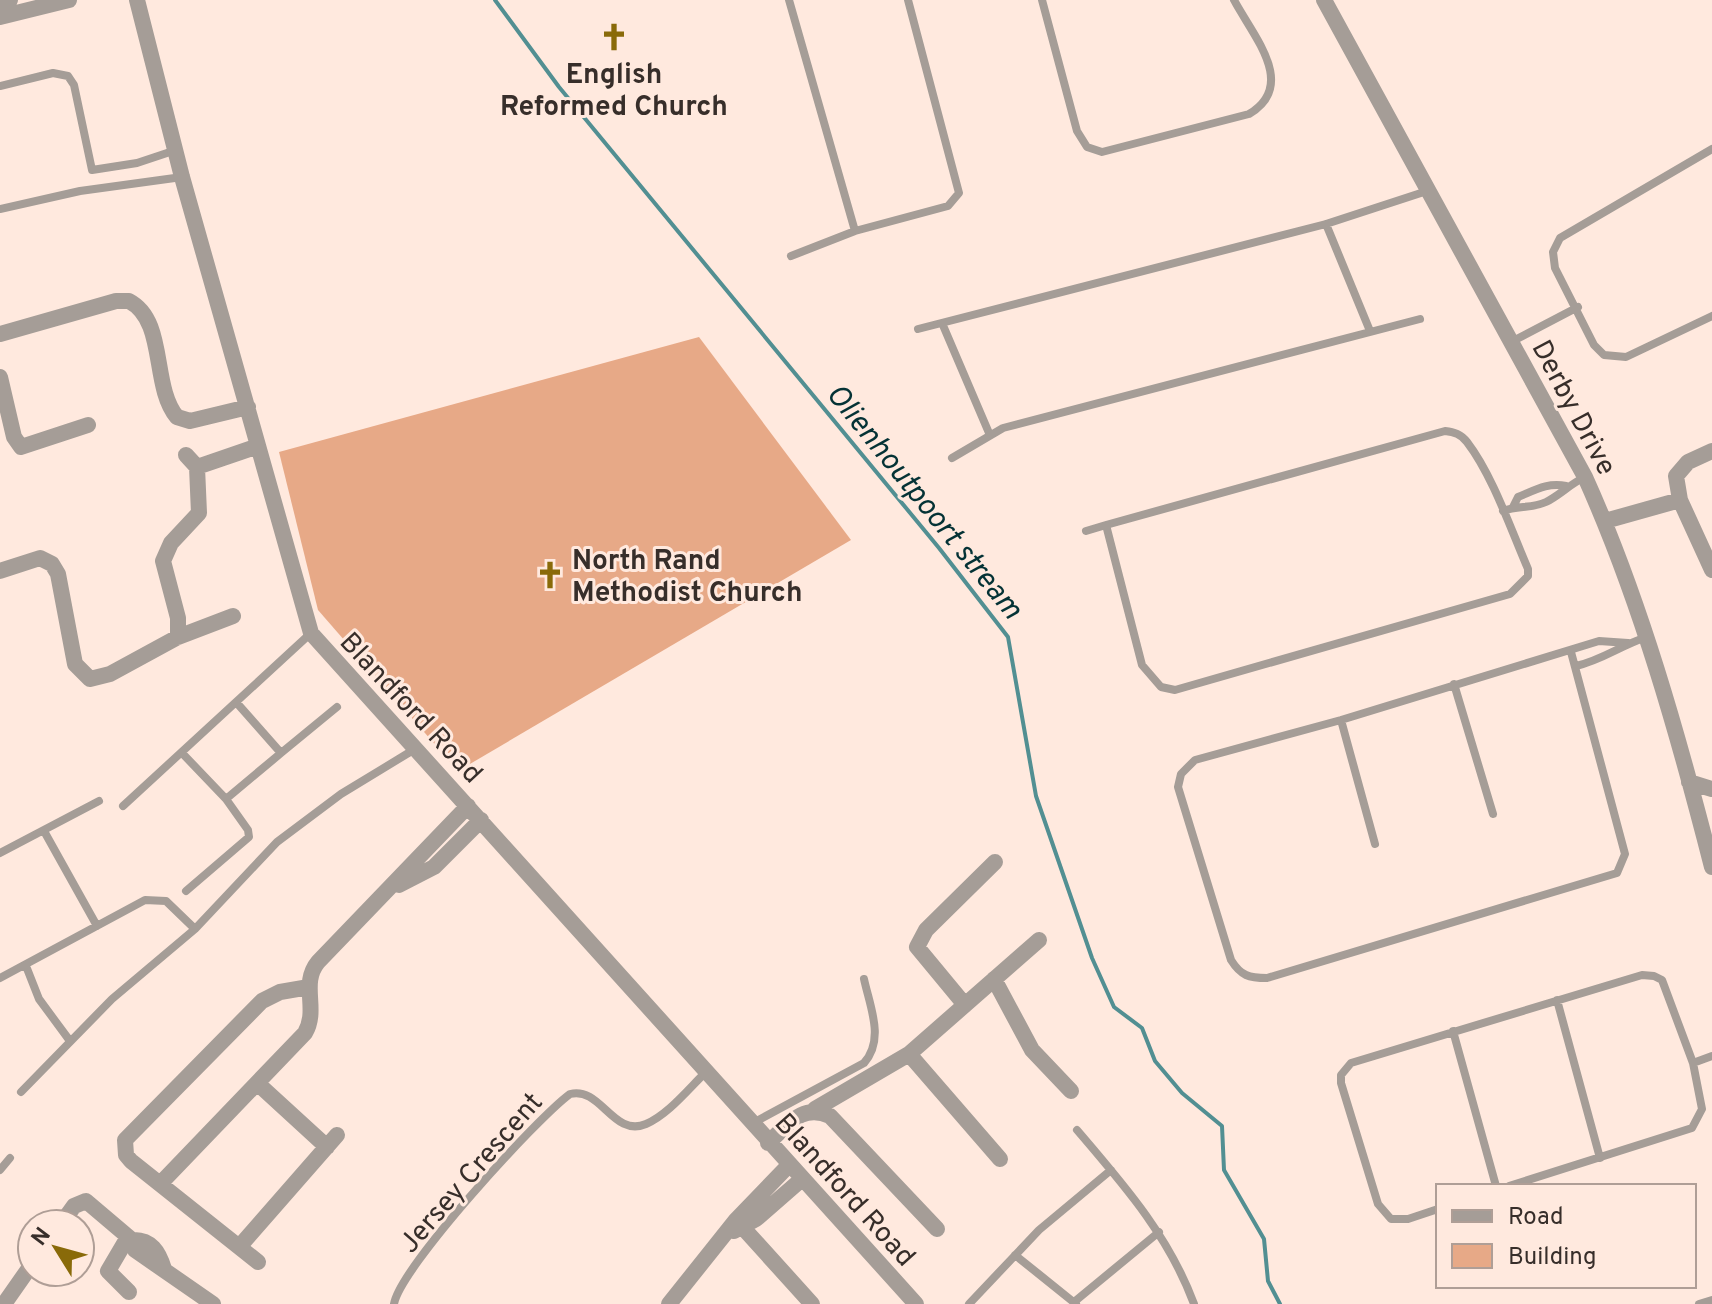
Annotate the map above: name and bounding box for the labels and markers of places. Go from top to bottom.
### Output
church icon: English Reformed Church [599,22,629,52]
place label: English Reformed Church [500,58,728,126]
place label: North Rand Methodist Church [572,544,802,612]
church icon: North Rand Methodist Church [535,560,565,590]

